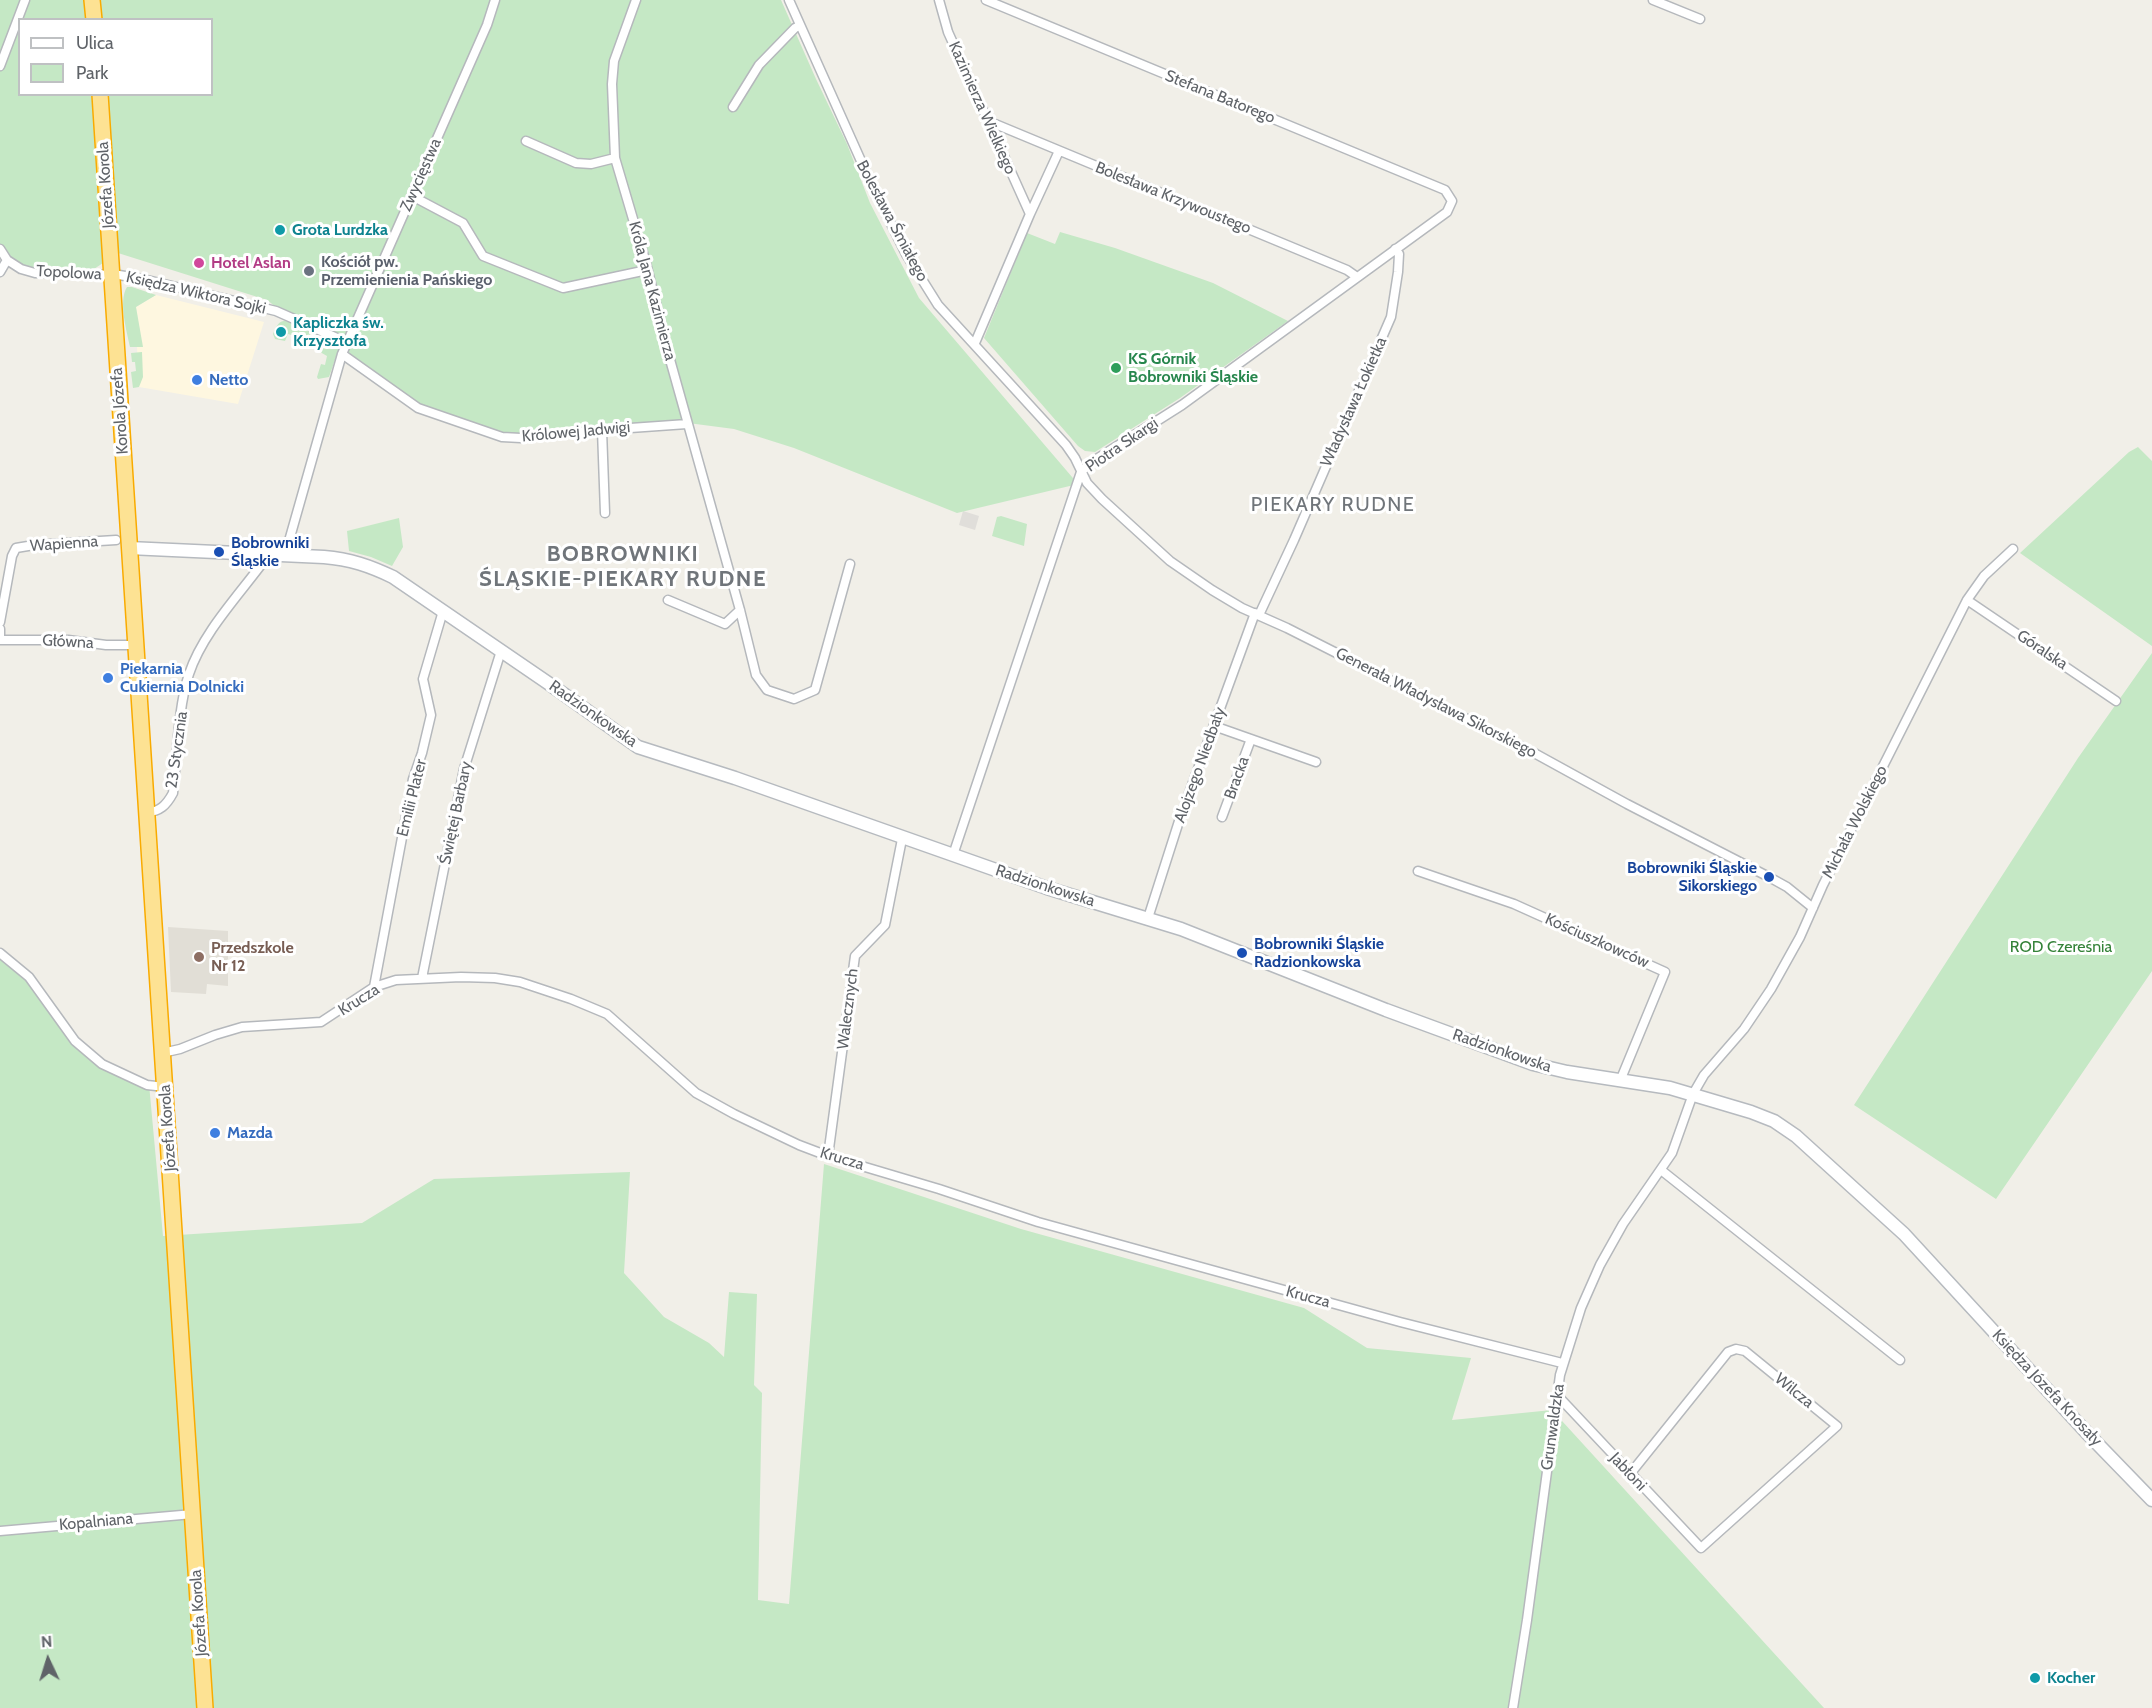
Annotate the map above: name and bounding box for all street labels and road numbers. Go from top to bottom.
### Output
street label: Kazimierza Wielkiego [944,39,1020,177]
street label: Stefana Batorego [1162,66,1278,128]
street label: Zwycięstwa [396,135,446,215]
street label: Józefa Korola [93,141,119,229]
street label: Bolesława Śmiałego [852,157,932,285]
street label: Bolesława Krzywoustego [1092,158,1254,238]
street label: Króla Jana Kazimierza [624,219,680,363]
street label: Topolowa [36,262,102,284]
street label: Księdza Wiktora Sojki [124,268,268,318]
street label: Władysława Łokietka [1317,334,1391,470]
street label: Korola Józefa [107,367,133,455]
street label: Piotra Skargi [1082,414,1162,476]
street label: Królowej Jadwigi [521,418,631,446]
street label: Wapienna [29,532,99,556]
street label: Góralska [2013,626,2071,674]
street label: Główna [42,631,94,653]
street label: Generała Władysława Sikorskiego [1332,644,1540,762]
street label: Radzionkowska [545,677,641,751]
street label: Alojzego Niedbały [1170,705,1230,825]
street label: 23 Stycznia [162,710,192,790]
street label: Bracka [1220,754,1254,802]
street label: Emilii Plater [393,757,431,839]
street label: Świętej Barbary [436,760,476,866]
street label: Michała Wolskiego [1818,762,1892,882]
street label: Radzionkowska [993,861,1097,911]
street label: Kościuszkowców [1542,910,1652,972]
street label: Walecznych [834,967,862,1051]
street label: Krucza [335,980,383,1020]
street label: Radzionkowska [1450,1025,1554,1077]
street label: Józefa Korola [155,1084,181,1172]
street label: Krucza [818,1143,866,1175]
street label: Krucza [1284,1282,1332,1312]
street label: Księdza Józefa Knosały [1988,1326,2106,1450]
street label: Wilcza [1771,1369,1817,1413]
street label: Grunwaldzka [1537,1383,1569,1471]
street label: Jabłoni [1606,1449,1650,1495]
street label: Kopalniana [58,1509,134,1535]
street label: Józefa Korola [186,1569,212,1657]

